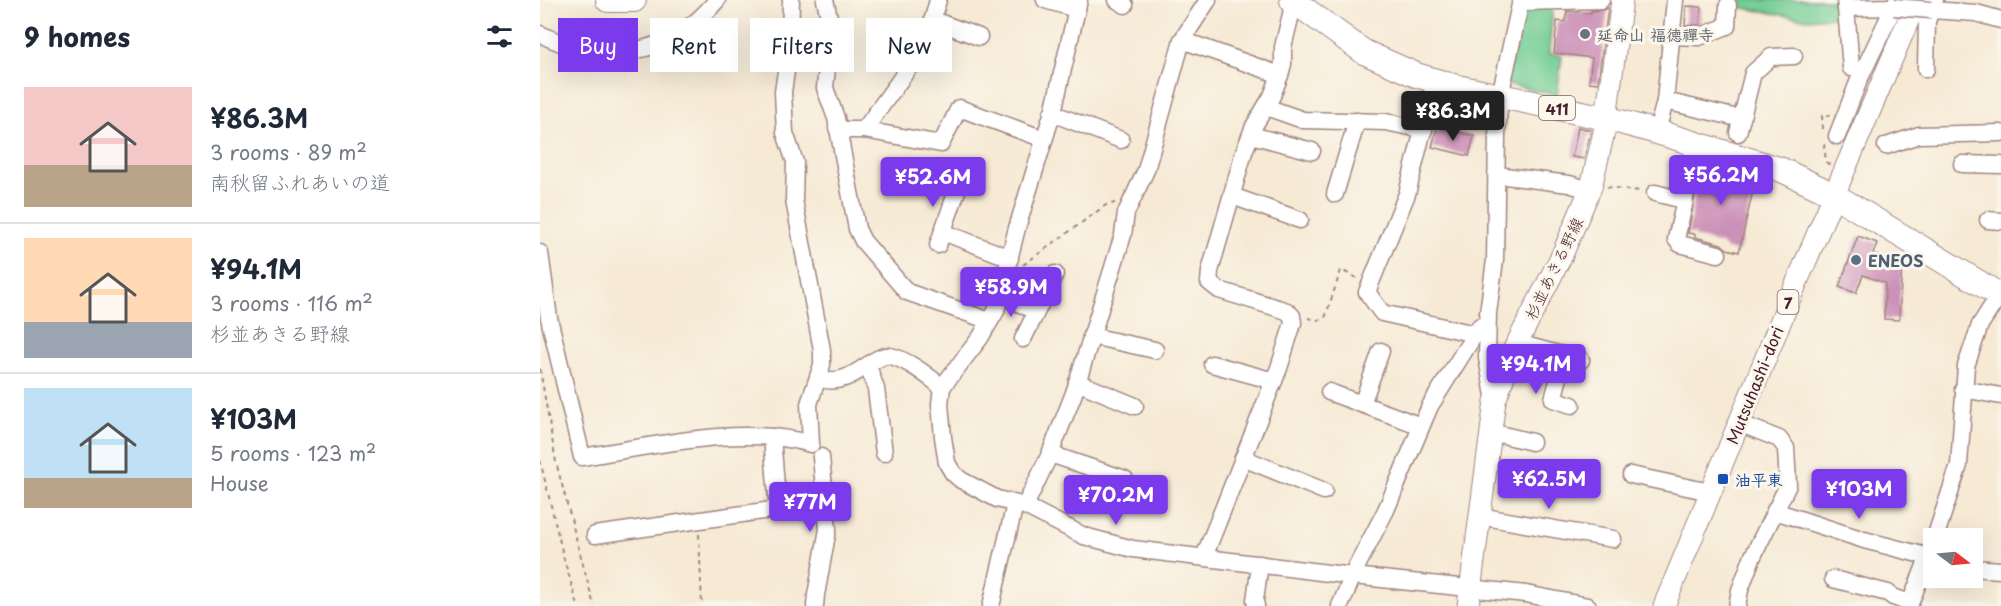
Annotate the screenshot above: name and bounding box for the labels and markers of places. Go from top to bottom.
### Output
place label: 延命山 福德禪寺 [1597,22,1714,46]
marker: 延命山 福德禪寺 [1578,27,1592,41]
pin: ¥86.3M [1404,91,1502,142]
pin: ¥56.2M [1672,155,1770,206]
pin: ¥52.6M [884,157,982,208]
place label: ENEOS [1868,248,1923,272]
marker: ENEOS [1849,253,1863,267]
pin: ¥58.9M [962,267,1060,318]
pin: ¥94.1M [1487,344,1585,395]
pin: ¥62.5M [1500,459,1598,510]
place label: 油平東 [1735,467,1783,491]
pin: ¥103M [1817,469,1901,520]
marker: 油平東 [1716,472,1730,486]
pin: ¥70.2M [1067,475,1165,526]
pin: ¥77M [774,482,846,533]

